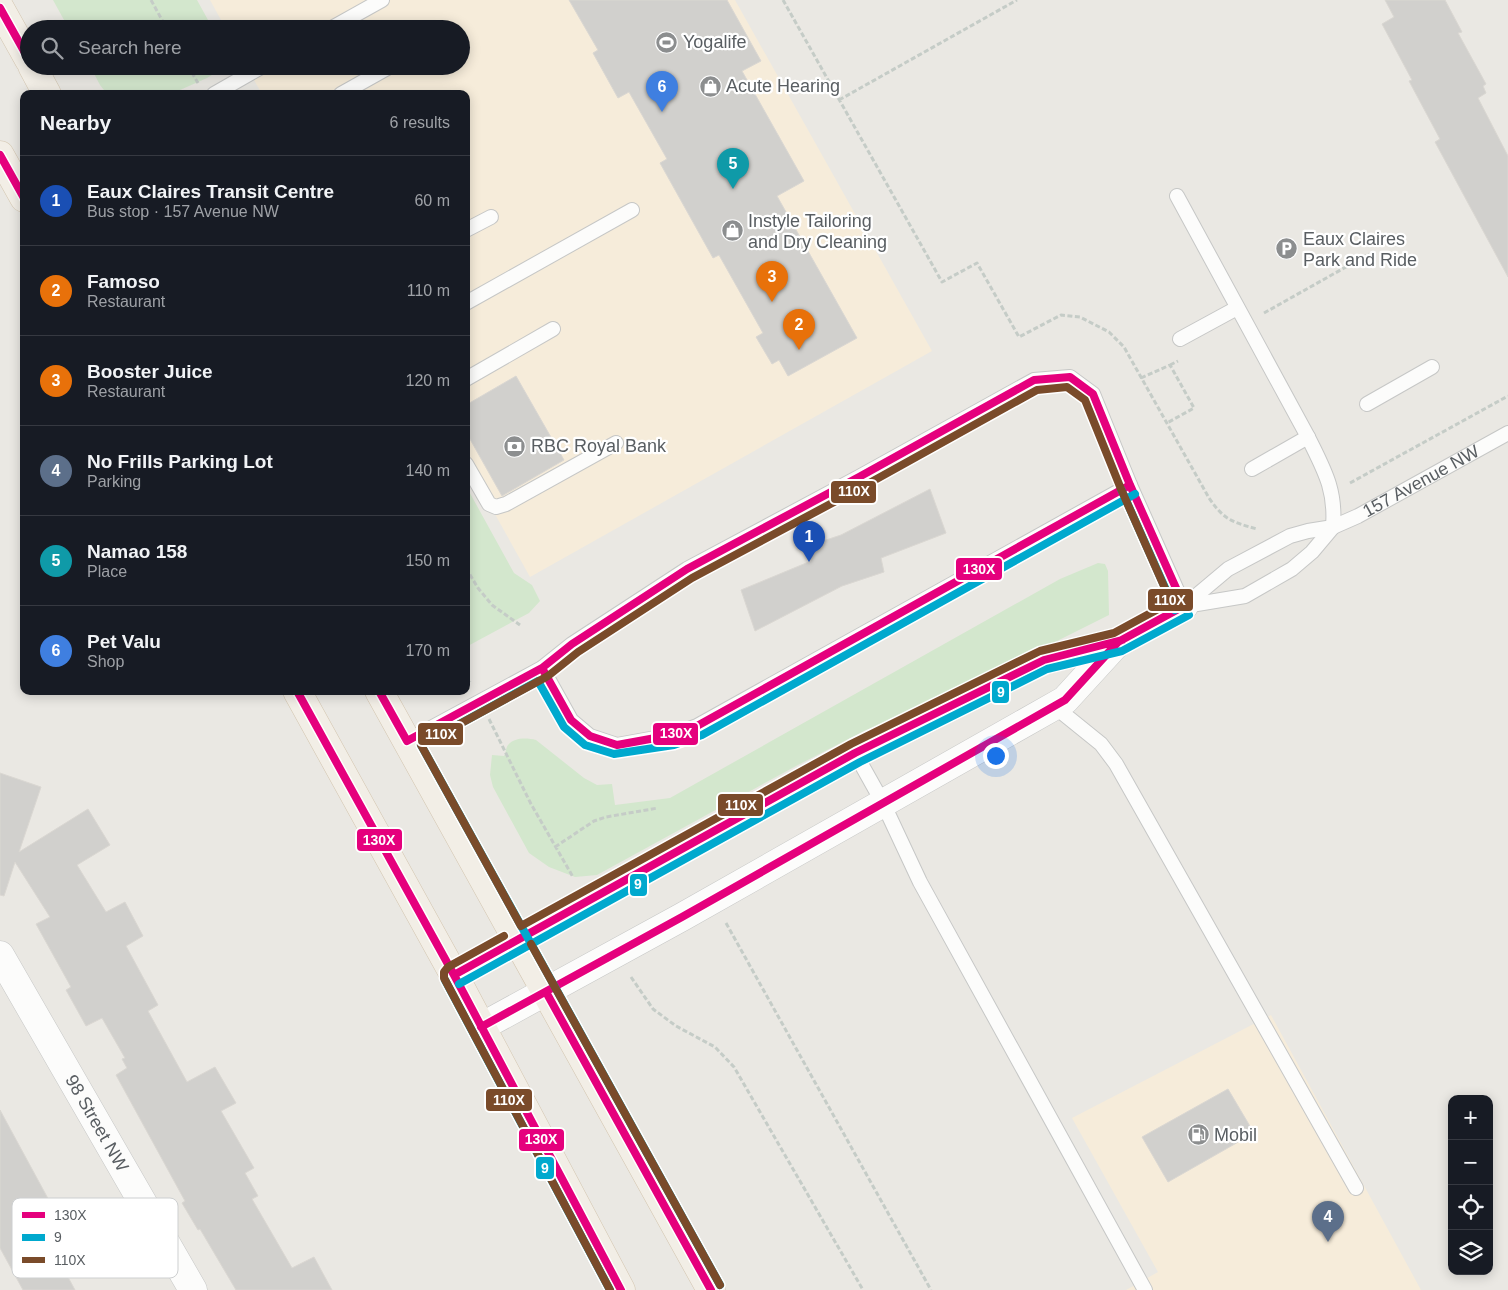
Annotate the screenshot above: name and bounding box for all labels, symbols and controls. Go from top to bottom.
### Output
search box [20,20,470,75]
sports icon: Yogalife [655,30,679,54]
place label: Yogalife [683,32,746,52]
icon: search [38,34,66,62]
text: Search here [78,37,182,58]
pin: 6 [646,71,678,112]
shop icon: Acute Hearing [698,74,722,98]
place label: Acute Hearing [726,76,840,96]
text: Nearby [40,111,111,134]
text: 6 results [390,114,450,131]
pin: 5 [717,148,749,189]
text: Eaux Claires Transit Centre [87,181,334,202]
text: 1 [52,192,60,209]
text: 60 m [414,192,450,209]
text: Bus stop · 157 Avenue NW [87,203,279,220]
place label: Instyle Tailoring and Dry Cleaning [748,211,887,252]
shop icon: Instyle Tailoring and Dry Cleaning [720,219,744,243]
place label: Eaux Claires Park and Ride [1303,229,1417,270]
parking icon: Eaux Claires Park and Ride [1275,237,1299,261]
pin: 3 [756,261,788,302]
text: Famoso [87,271,160,292]
text: 2 [52,282,60,299]
text: 110 m [407,282,450,299]
text: Restaurant [87,293,165,310]
pin: 2 [783,309,815,350]
text: Booster Juice [87,361,213,382]
text: 3 [52,372,60,389]
text: 120 m [406,372,450,389]
text: Restaurant [87,383,165,400]
bank icon: RBC Royal Bank [503,434,527,458]
place label: RBC Royal Bank [531,436,667,456]
street label: 157 Avenue NW [1359,441,1483,521]
text: No Frills Parking Lot [87,451,273,472]
text: 4 [52,462,60,479]
text: 140 m [406,462,450,479]
text: Parking [87,473,141,490]
line badge: 110X [830,480,877,504]
text: 110X [838,483,871,499]
pin: 1 [793,521,825,562]
text: Namao 158 [87,541,187,562]
text: 5 [52,552,60,569]
text: 150 m [406,552,450,569]
line badge: 130X [955,557,1003,581]
text: 130X [963,561,996,577]
text: Place [87,563,127,580]
line badge: 110X [1147,588,1194,612]
text: 110X [1154,592,1187,608]
text: Pet Valu [87,631,161,652]
text: 6 [52,642,60,659]
text: 170 m [406,642,450,659]
text: Shop [87,653,124,670]
line badge: 9 [991,680,1010,704]
text: 9 [997,684,1005,700]
line badge: 110X [417,722,464,746]
line badge: 130X [652,722,699,746]
text: 130X [660,725,693,741]
text: 110X [425,726,458,742]
your location [983,743,1009,769]
line badge: 110X [717,793,764,817]
text: 110X [725,797,758,813]
line badge: 130X [356,828,403,852]
text: 130X [363,832,396,848]
line badge: 9 [629,873,648,897]
text: 9 [634,876,642,892]
street label: 98 Street NW [61,1071,133,1175]
line badge: 110X [485,1088,533,1112]
text: 110X [493,1092,526,1108]
map controls [1448,1095,1493,1275]
button: + [1448,1095,1493,1140]
fuel station icon: Mobil [1186,1123,1210,1147]
place label: Mobil [1214,1125,1257,1145]
line badge: 130X [518,1128,565,1152]
text: 130X [525,1131,558,1147]
button: − [1448,1140,1493,1185]
line badge: 9 [535,1156,555,1180]
text: 9 [541,1160,549,1176]
button: locate [1448,1185,1493,1230]
legend [12,1198,178,1278]
pin: 4 [1312,1201,1344,1242]
text: 130X [54,1207,87,1223]
text: 9 [54,1229,62,1245]
button: layers [1448,1230,1493,1275]
text: 110X [54,1252,86,1268]

